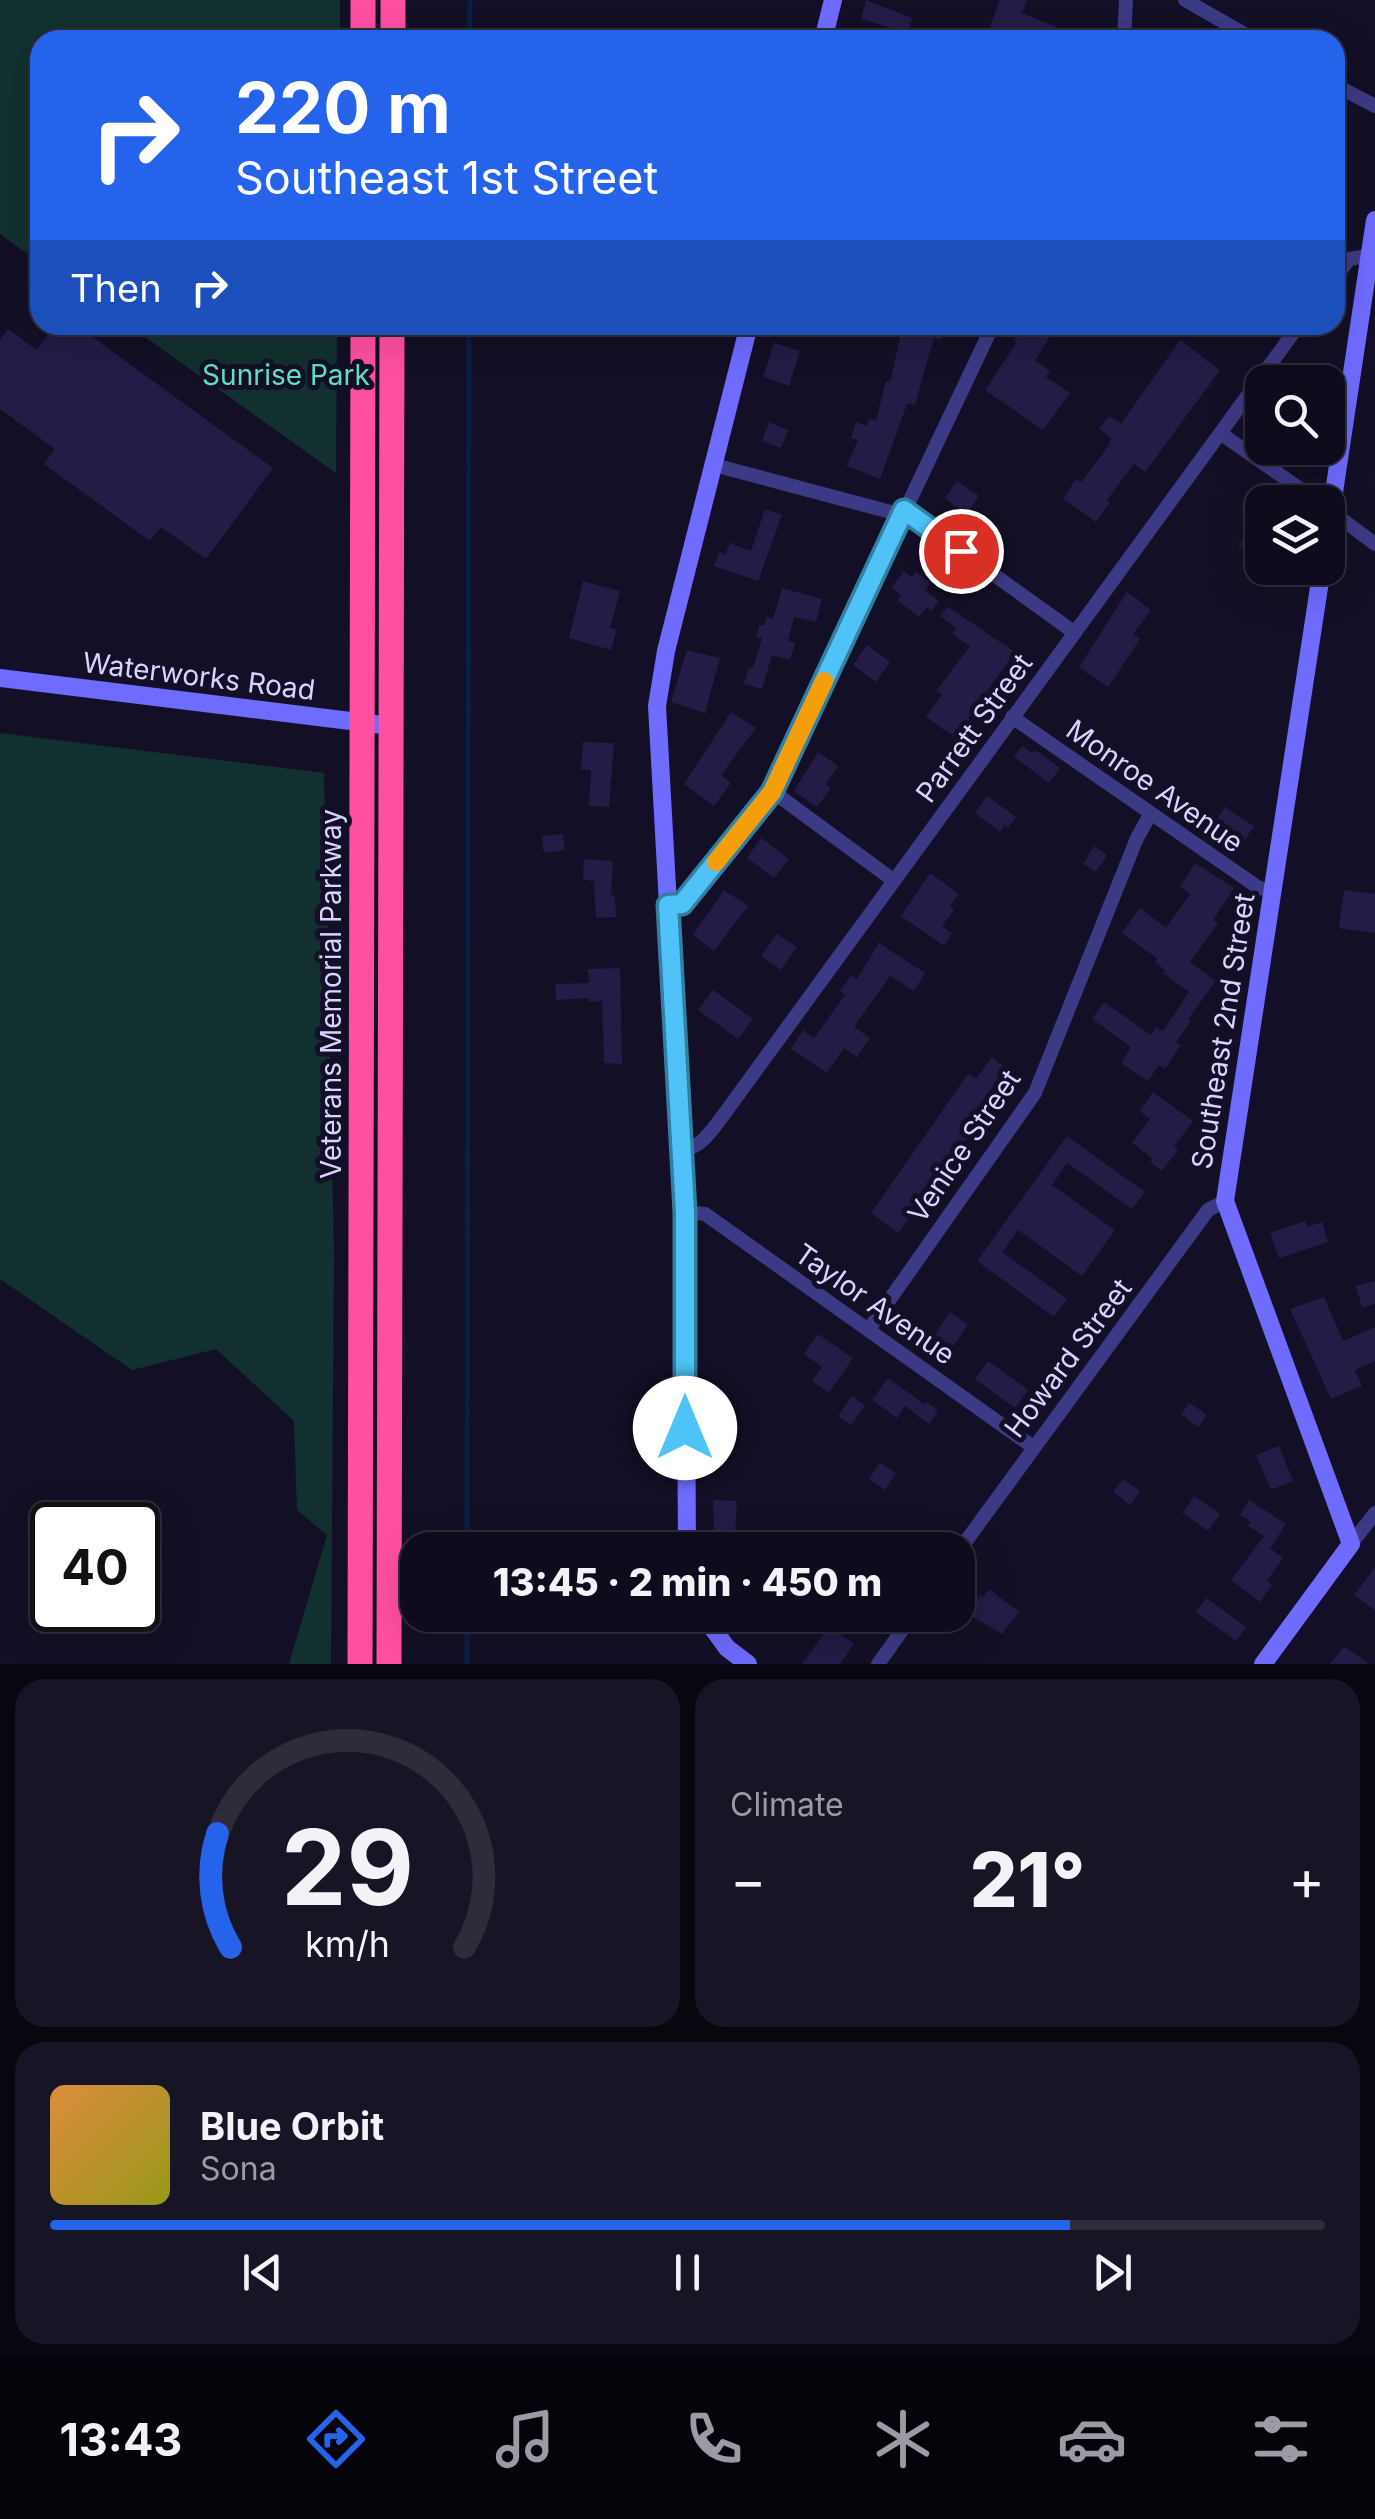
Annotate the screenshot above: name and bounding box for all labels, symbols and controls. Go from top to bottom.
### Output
text: 220 m [235,65,451,150]
icon: right [70,70,200,200]
text: Southeast 1st Street [235,150,658,205]
icon: right [182,260,237,315]
text: Then [70,265,162,311]
park label: Sunrise Park [202,358,370,392]
map controls [1245,365,1345,585]
button: search [1245,365,1345,465]
button: layers [1245,485,1345,585]
pin [919,509,1004,594]
icon: arrive [934,524,989,579]
street label: Waterworks Road [81,645,317,707]
street label: Parrett Street [909,647,1039,809]
street label: Monroe Avenue [1060,712,1250,860]
street label: Veterans Memorial Parkway [314,809,348,1179]
street label: Southeast 2nd Street [1184,891,1262,1171]
street label: Venice Street [900,1063,1028,1229]
street label: Taylor Avenue [788,1236,962,1372]
street label: Howard Street [997,1272,1139,1444]
position arrow [633,1376,737,1480]
speed limit sign: 40 [30,1502,160,1632]
text: 13:45 · 2 min · 450 m [493,1559,882,1605]
text: Climate [730,1785,844,1824]
text: 29 [281,1804,414,1930]
text: 21° [970,1834,1085,1925]
text: − [730,1847,766,1913]
text: + [1289,1847,1325,1913]
text: km/h [305,1922,390,1966]
text: Blue Orbit [200,2103,384,2149]
text: Sona [200,2149,277,2188]
icon: previous [235,2245,290,2300]
icon: pause [660,2245,715,2300]
icon: next [1085,2245,1140,2300]
icon: directions [301,2404,371,2474]
icon: music [490,2404,560,2474]
icon: phone [679,2404,749,2474]
icon: climate [868,2404,938,2474]
icon: car [1057,2404,1127,2474]
icon: filters [1246,2404,1316,2474]
text: 13:43 [59,2412,182,2467]

